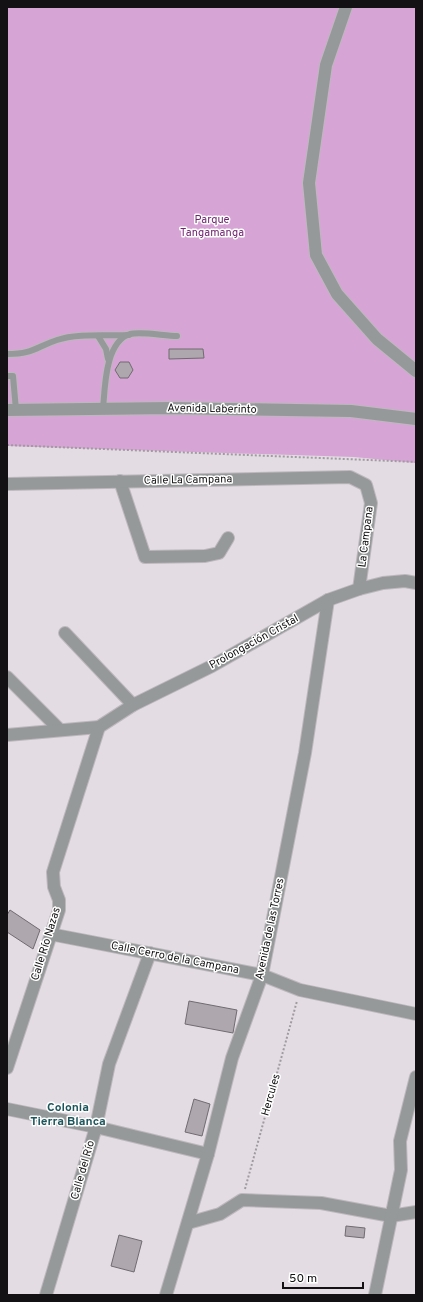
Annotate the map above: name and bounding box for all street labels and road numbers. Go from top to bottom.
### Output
street label: Avenida Laberinto [167,401,257,417]
street label: Calle La Campana [144,472,233,488]
street label: La Campana [355,505,377,568]
street label: Prolongación Cristal [207,612,301,672]
street label: Avenida de las Torres [252,877,288,981]
street label: Calle Río Nazas [28,906,64,982]
street label: Calle Cerro de la Campana [110,939,240,977]
street label: Hercules [258,1072,284,1118]
street label: Calle del Río [68,1139,98,1201]

